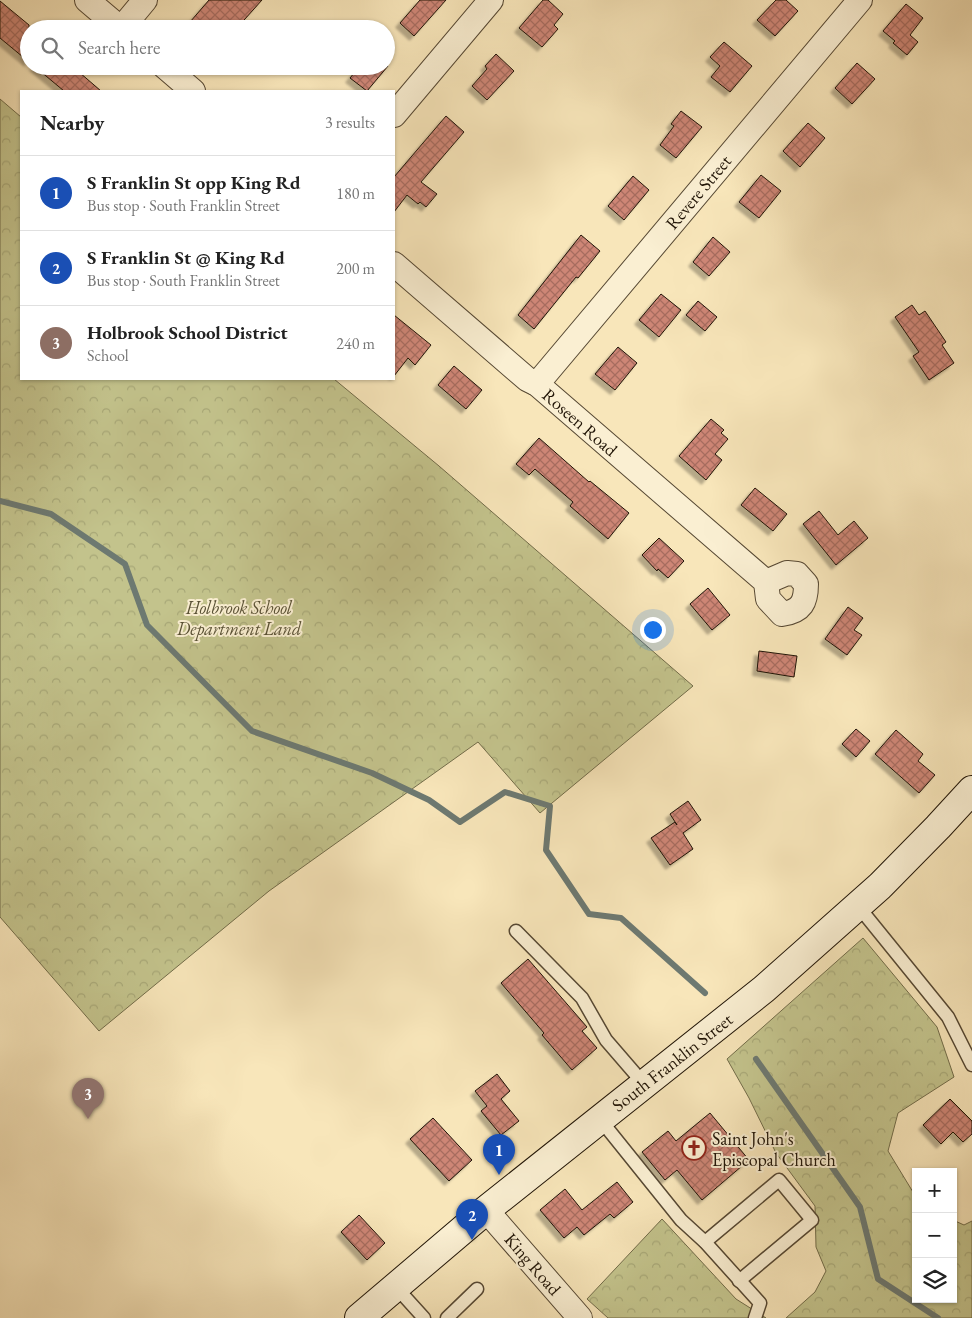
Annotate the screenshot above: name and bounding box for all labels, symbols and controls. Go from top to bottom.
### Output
search box [20,20,395,75]
icon: search [38,34,66,62]
text: Search here [78,35,160,60]
text: Nearby [40,109,104,136]
text: 3 results [325,112,375,133]
street label: Revere Street [660,150,736,234]
text: S Franklin St opp King Rd [87,170,300,195]
text: 1 [52,183,60,204]
text: 180 m [336,183,375,204]
text: Bus stop · South Franklin Street [87,195,280,216]
text: S Franklin St @ King Rd [87,245,285,270]
text: 2 [52,258,60,279]
text: 200 m [336,258,375,279]
text: Bus stop · South Franklin Street [87,270,280,291]
text: Holbrook School District [87,320,288,345]
text: 3 [52,333,60,354]
text: 240 m [336,333,375,354]
text: School [87,345,129,366]
street label: Roseen Road [538,383,623,462]
park label: Holbrook School Department Land [176,596,302,641]
your location [640,617,666,643]
street label: South Franklin Street [607,1007,737,1116]
pin: 3 [72,1078,104,1119]
place label: Saint John's Episcopal Church [712,1127,836,1171]
pin: 1 [483,1134,515,1175]
church icon: Saint John's Episcopal Church [681,1135,707,1161]
map controls [912,1168,957,1303]
button: + [912,1168,957,1213]
pin: 2 [456,1199,488,1240]
button: − [912,1213,957,1258]
street label: King Road [500,1228,567,1301]
button: layers [912,1258,957,1303]

